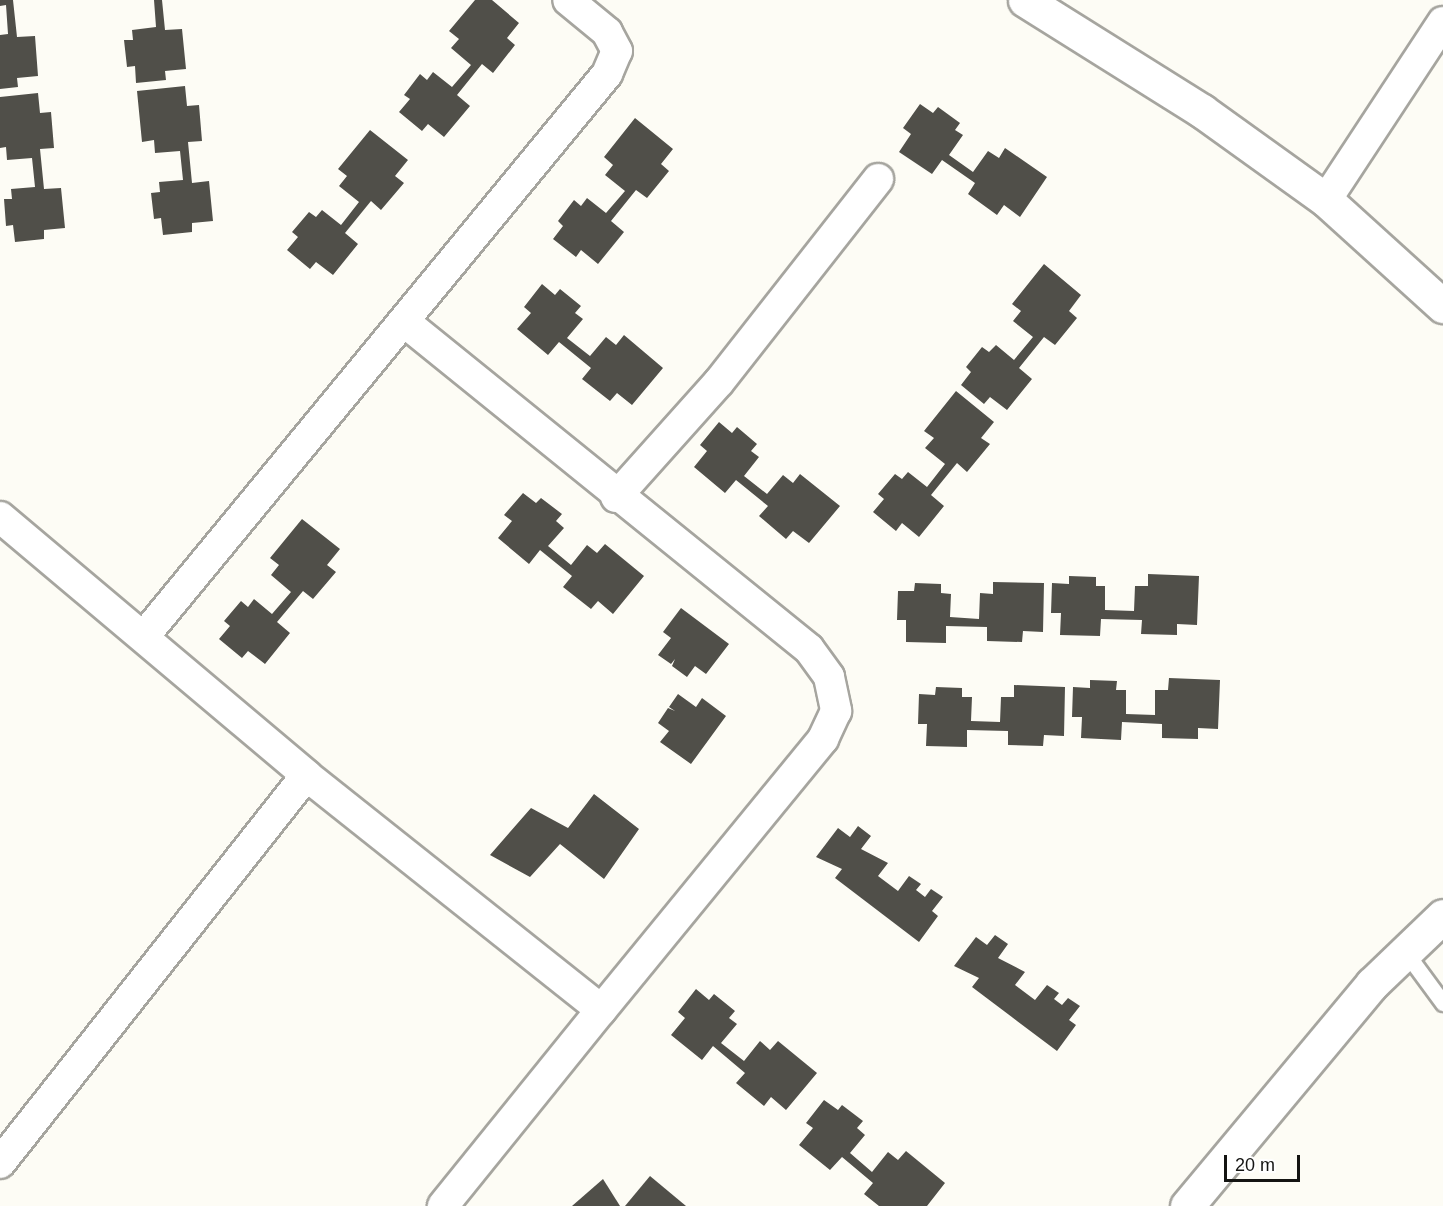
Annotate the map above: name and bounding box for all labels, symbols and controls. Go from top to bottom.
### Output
scale bar [1227,1143,1304,1181]
text: 20 m [1235,1155,1275,1175]

